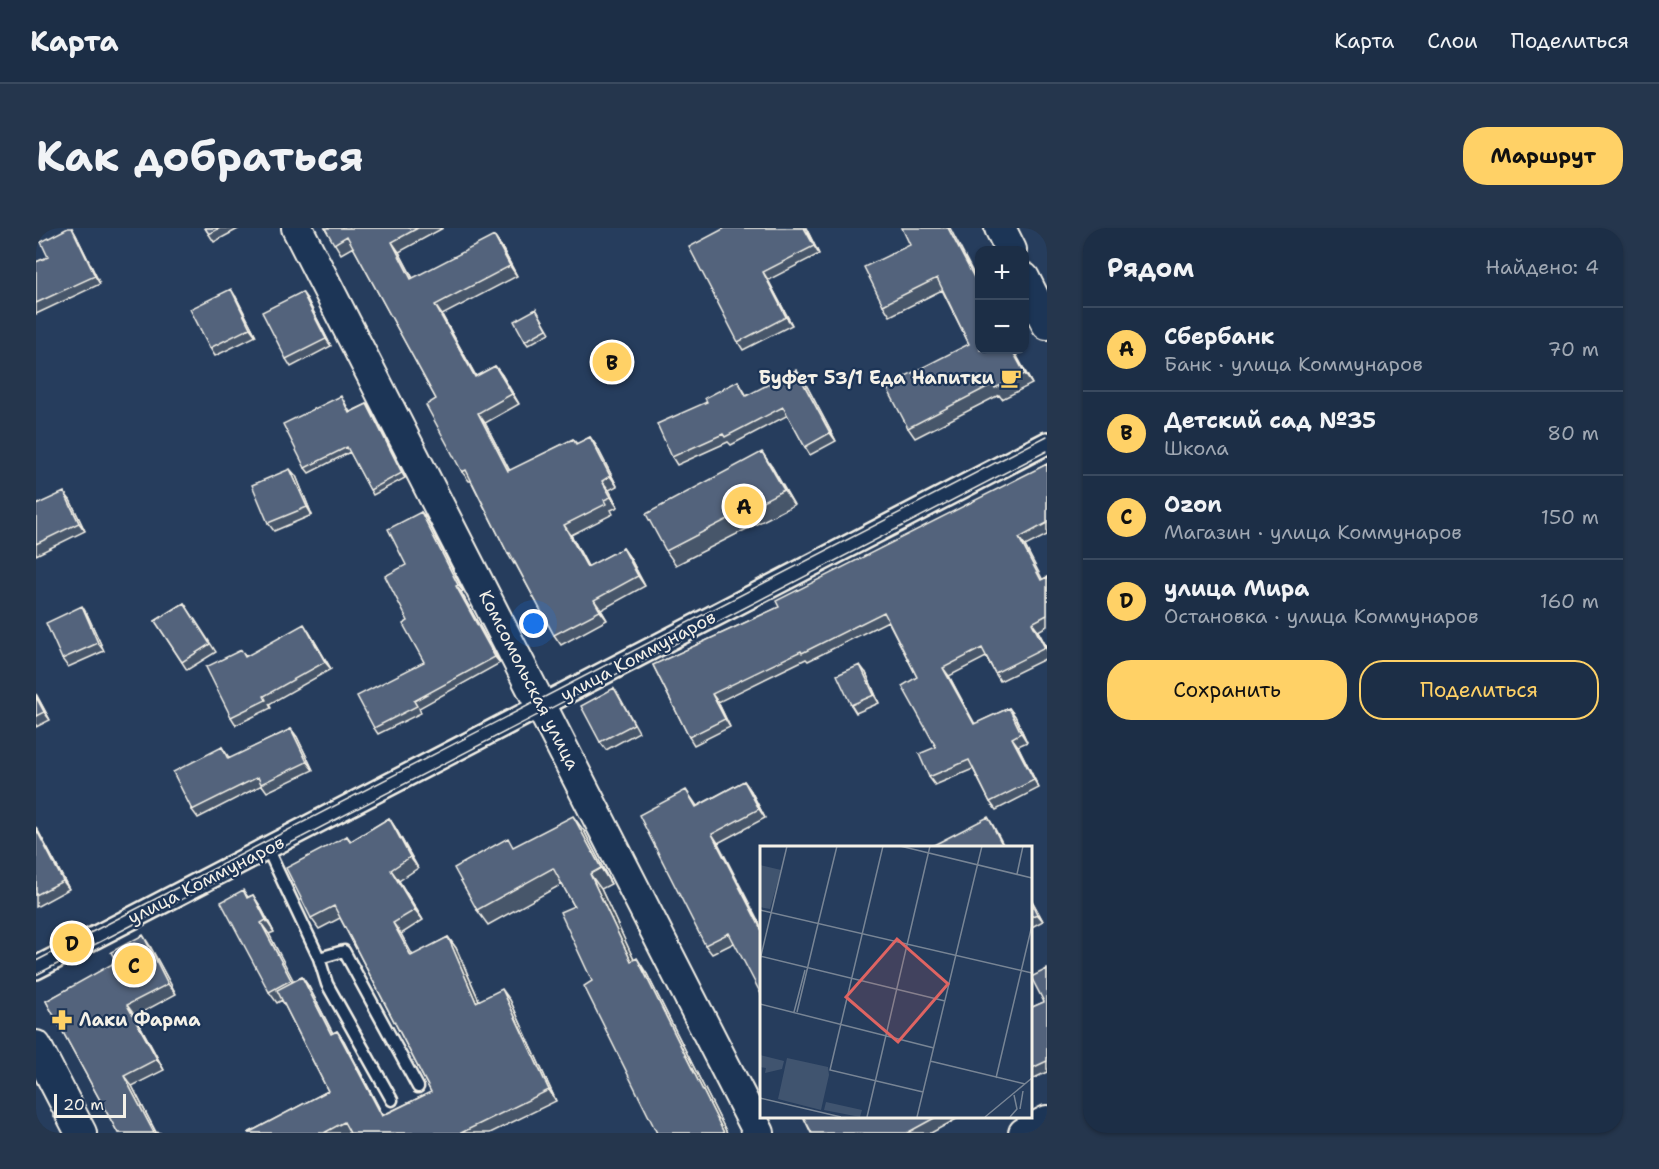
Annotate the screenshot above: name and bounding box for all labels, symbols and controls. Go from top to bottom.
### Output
text: Карта [30,22,119,60]
text: Карта [1334,27,1394,55]
text: Слои [1427,27,1478,55]
text: Поделиться [1511,27,1629,55]
button: Маршрут [1463,127,1623,185]
text: Как добраться [36,128,364,184]
map controls [975,246,1029,354]
button: + [975,246,1029,300]
text: Рядом [1107,250,1194,285]
text: Найдено: 4 [1486,254,1599,280]
button: − [975,300,1029,354]
text: Сбербанк [1164,322,1274,351]
text: A [1119,336,1134,362]
text: 70 m [1547,336,1599,362]
pin: B [592,340,632,384]
text: Банк · улица Коммунаров [1164,351,1423,377]
place label: Буфет 53/1 Еда Напитки [759,366,995,390]
cafe icon: Буфет 53/1 Еда Напитки [999,366,1023,390]
text: Детский сад №35 [1164,406,1376,435]
text: B [1120,420,1133,446]
text: 80 m [1547,420,1599,446]
text: Школа [1164,435,1229,461]
pin: A [724,484,764,528]
text: Ozon [1164,490,1222,519]
text: C [1120,504,1133,530]
text: 150 m [1541,504,1599,530]
text: Магазин · улица Коммунаров [1164,519,1462,545]
text: улица Мира [1164,574,1309,603]
street label: Комсомольская улица [473,586,585,774]
text: D [1119,588,1134,614]
text: 160 m [1540,588,1599,614]
text: Остановка · улица Коммунаров [1164,603,1479,629]
street label: улица Коммунаров [556,605,720,707]
your location [519,609,548,638]
button: Сохранить [1107,660,1347,720]
button: Поделиться [1359,660,1599,720]
street label: улица Коммунаров [124,830,288,930]
inset map [760,846,1032,1118]
pin: D [52,920,92,966]
pin: C [114,942,154,988]
pharmacy icon: Лаки Фарма [50,1008,74,1032]
place label: Лаки Фарма [79,1008,201,1032]
scale bar [54,1091,126,1118]
text: 20 m [63,1094,104,1115]

